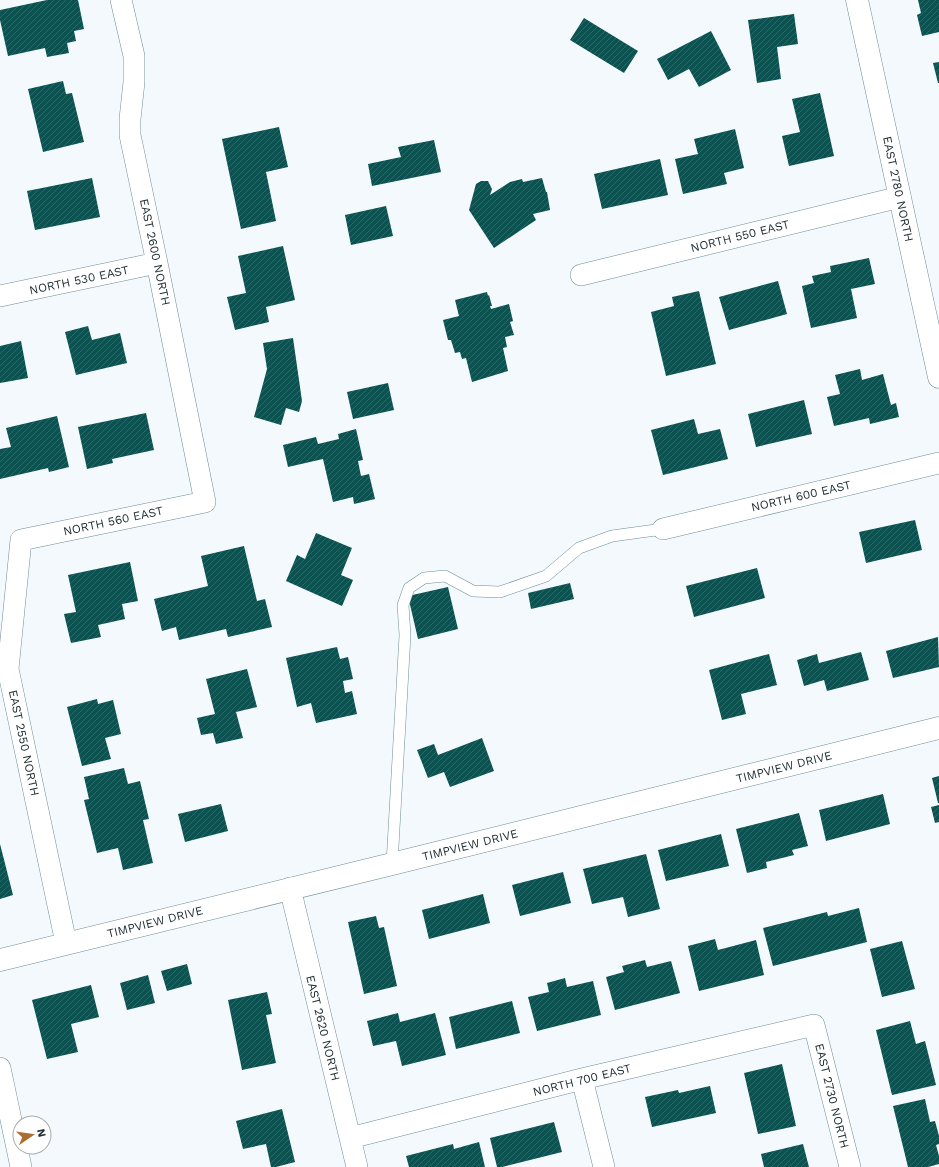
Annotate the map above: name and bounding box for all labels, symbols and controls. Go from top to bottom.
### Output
street label: EAST 2780 NORTH [880,135,916,243]
street label: EAST 2600 NORTH [137,197,173,307]
street label: NORTH 550 EAST [689,217,791,255]
street label: NORTH 530 EAST [28,263,130,297]
street label: NORTH 600 EAST [750,478,852,514]
street label: NORTH 560 EAST [62,504,164,538]
street label: EAST 2550 NORTH [6,689,42,797]
street label: TIMPVIEW DRIVE [735,748,834,786]
street label: TIMPVIEW DRIVE [421,826,520,864]
street label: TIMPVIEW DRIVE [106,903,205,941]
street label: EAST 2620 NORTH [303,974,343,1082]
street label: EAST 2730 NORTH [812,1042,852,1150]
street label: NORTH 700 EAST [531,1061,633,1099]
north arrow [12,1115,52,1155]
text: N [34,1127,49,1138]

